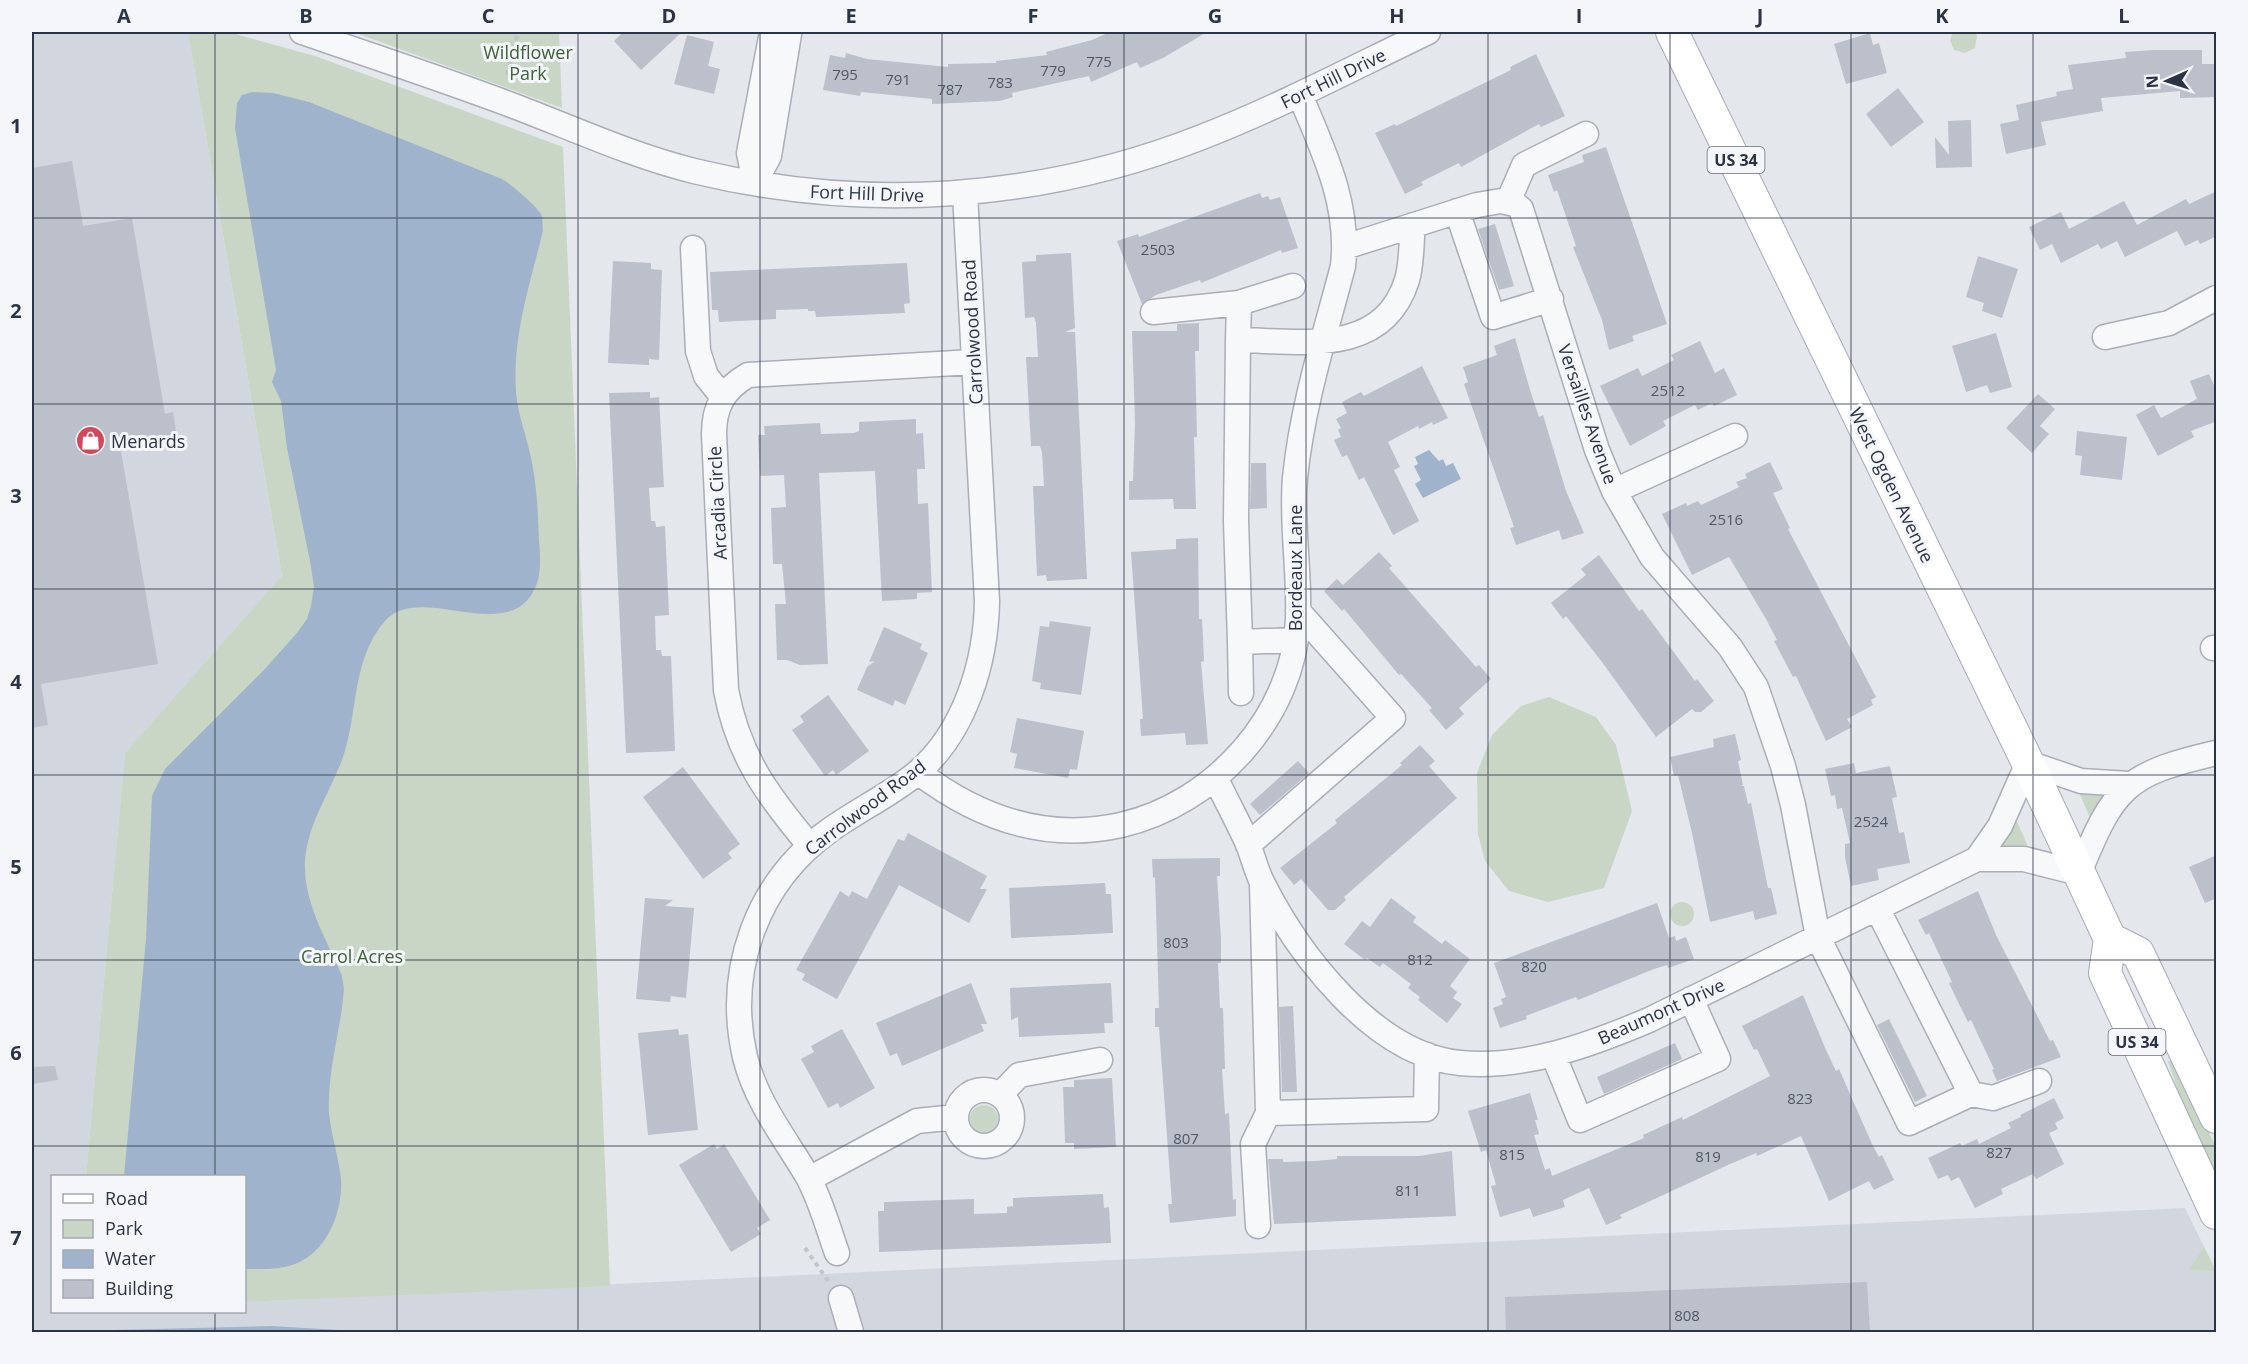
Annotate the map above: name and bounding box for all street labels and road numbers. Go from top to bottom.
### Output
street label: Fort Hill Drive [1276,42,1390,114]
road number: US 34 [1708,147,1764,173]
street label: Fort Hill Drive [810,179,924,207]
street label: Carrolwood Road [956,259,988,405]
street label: Versailles Avenue [1553,341,1623,487]
street label: West Ogden Avenue [1844,403,1940,567]
street label: Arcadia Circle [702,445,732,561]
street label: Bordeaux Lane [1283,505,1307,631]
street label: Carrolwood Road [800,754,930,860]
street label: Beaumont Drive [1594,972,1728,1050]
road number: US 34 [2108,1029,2166,1055]

